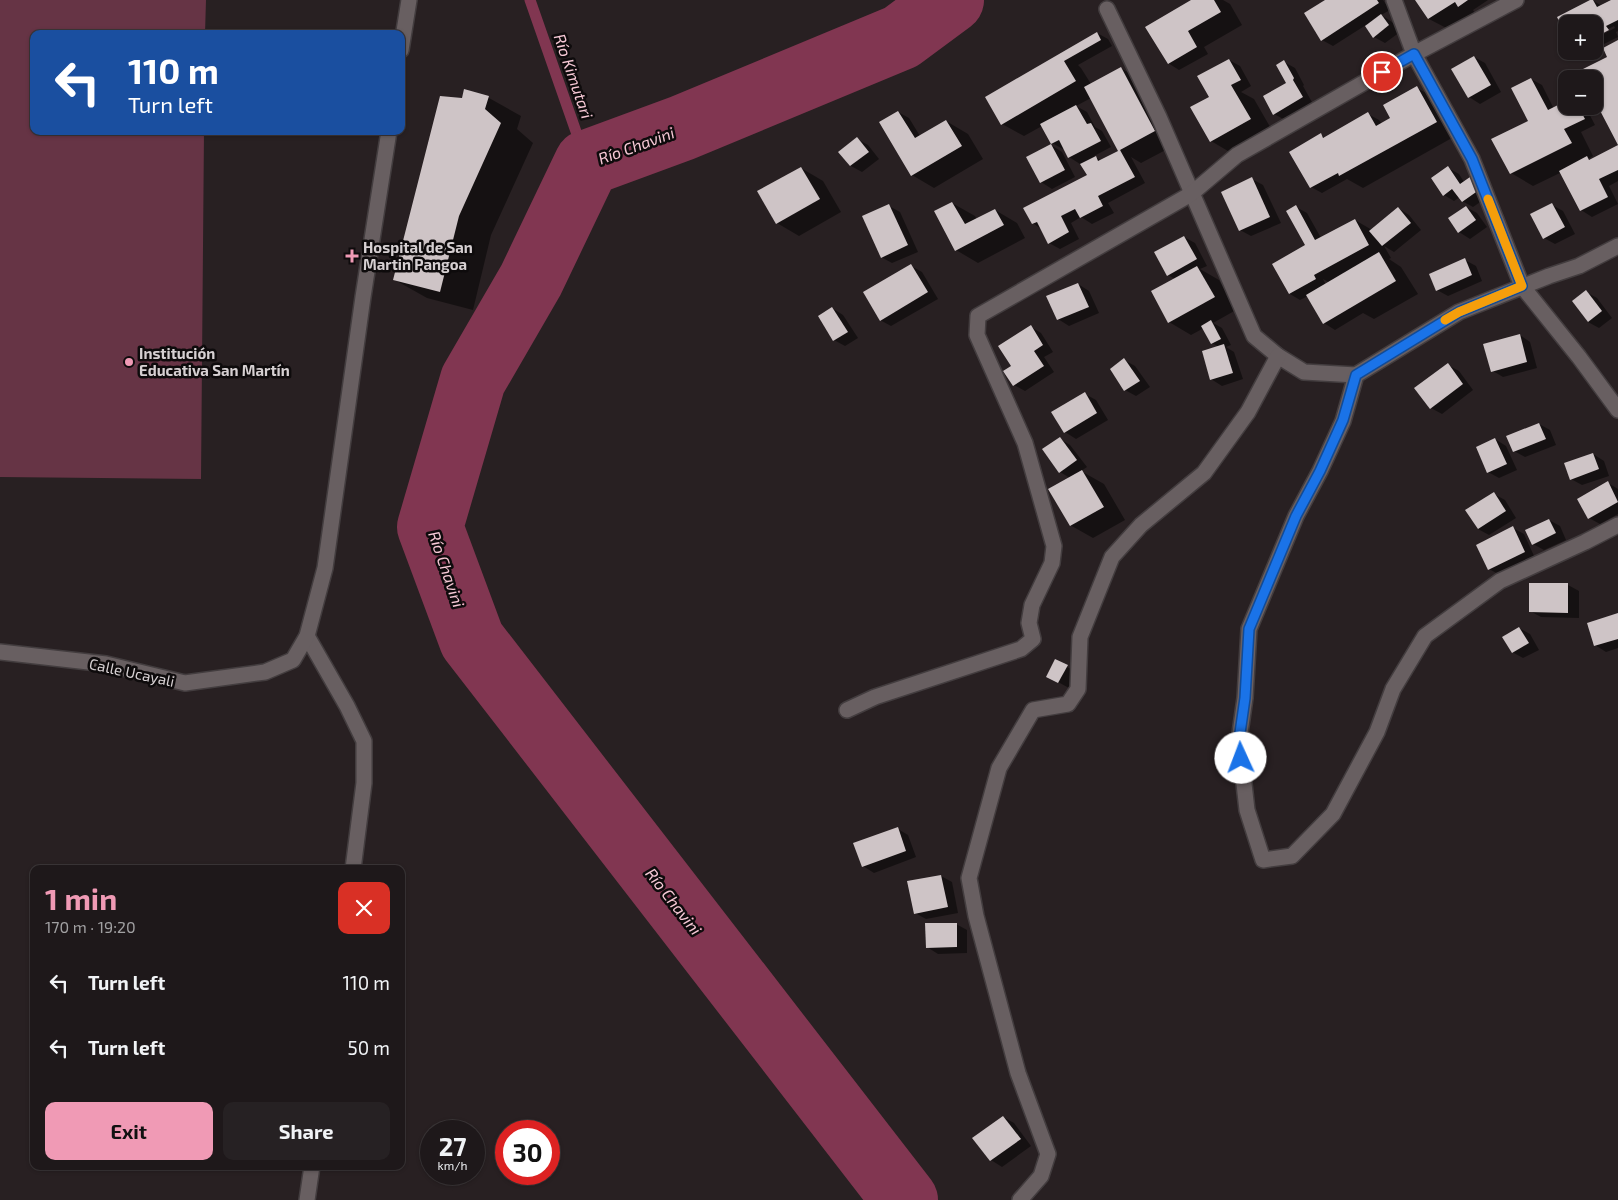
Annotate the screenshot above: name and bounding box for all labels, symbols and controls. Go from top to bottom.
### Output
map controls [1558,15,1603,115]
button: + [1558,15,1603,60]
water label: Río Kimutari [551,31,597,121]
text: 110 m [128,49,219,91]
icon: left [45,50,110,115]
pin [1361,51,1403,93]
icon: arrive [1368,58,1396,86]
button: − [1558,70,1603,115]
text: Turn left [128,91,213,117]
water label: Río Chavini [595,122,677,168]
place label: Hospital de San Martin Pangoa [363,238,473,273]
marker: Hospital de San Martin Pangoa [345,249,359,263]
place label: Institución Educativa San Martín [139,344,290,379]
marker: Institución Educativa San Martín [123,356,135,368]
water label: Río Chavini [425,528,469,610]
street label: Calle Ucayali [88,654,176,690]
position arrow [1214,731,1266,783]
water label: Río Chavini [642,864,706,938]
text: 1 min [45,880,117,916]
button: close [338,882,390,934]
text: 170 m · 19:20 [45,917,136,936]
icon: left [45,969,73,997]
text: Turn left [88,971,165,994]
text: 110 m [343,971,390,994]
icon: left [45,1034,73,1062]
text: Turn left [88,1036,165,1059]
text: 50 m [347,1036,390,1059]
button: Exit [45,1102,213,1160]
button: Share [223,1102,390,1160]
speed limit sign: 30 [495,1120,560,1185]
text: 27 [439,1131,466,1161]
text: km/h [438,1158,467,1172]

